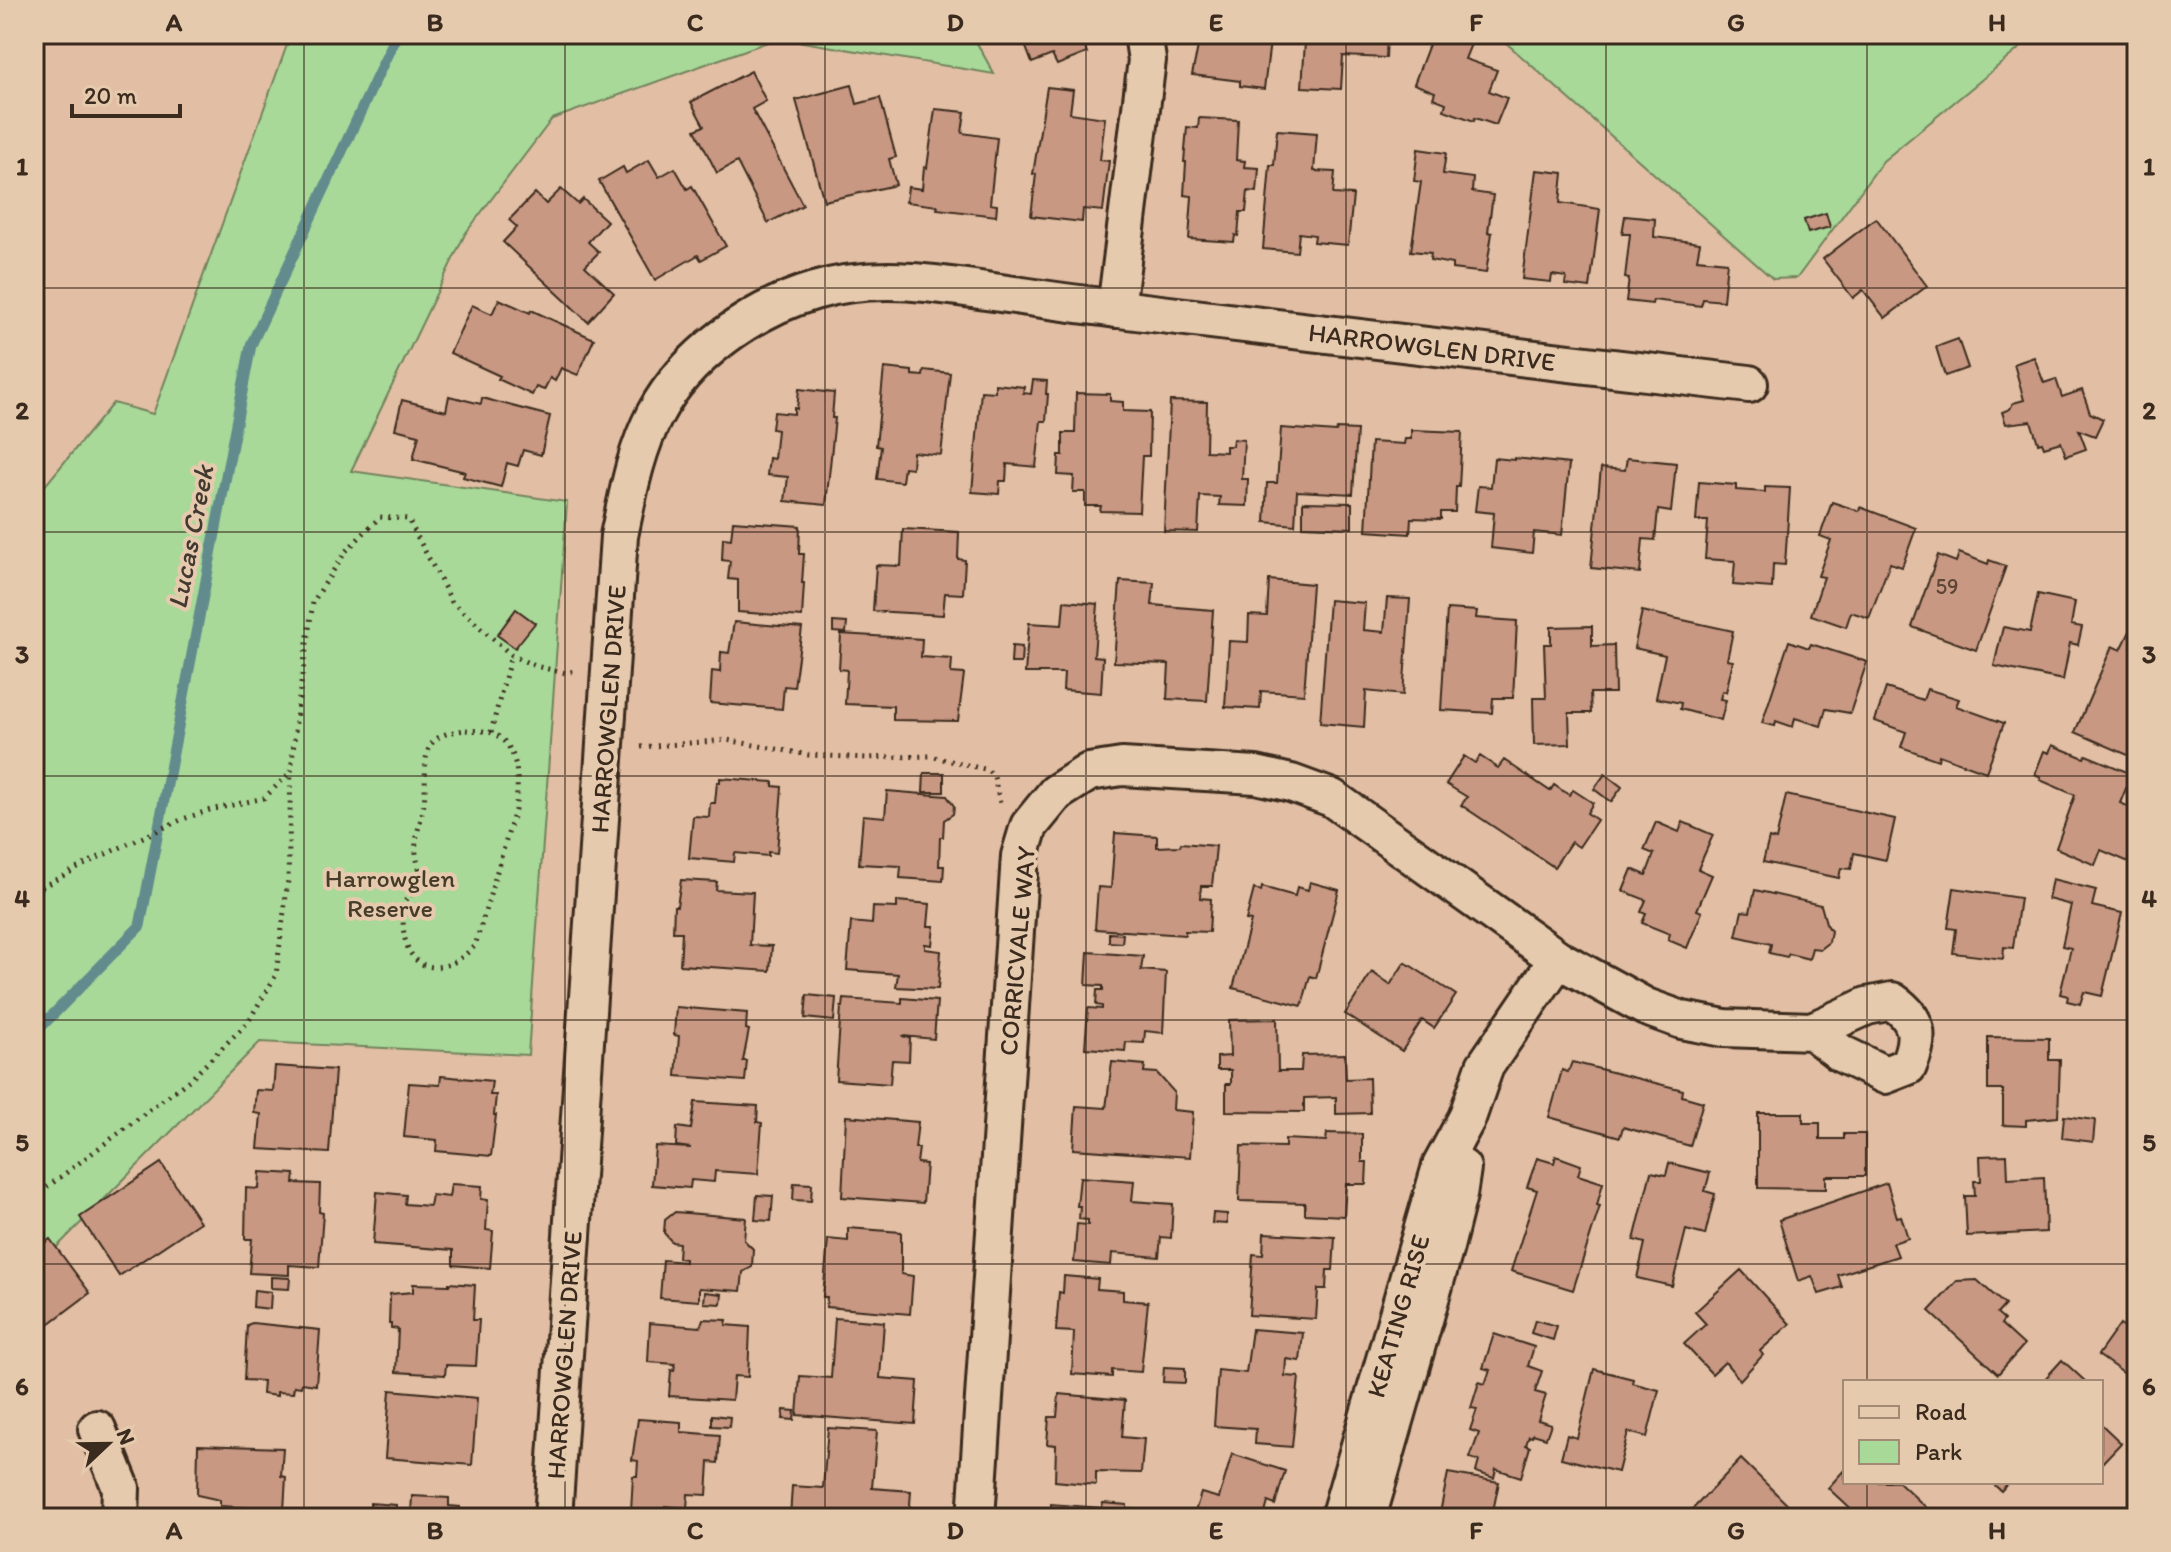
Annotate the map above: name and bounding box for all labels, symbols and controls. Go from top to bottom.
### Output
text: A [165,6,183,38]
text: B [427,6,444,38]
text: C [687,6,704,38]
text: D [946,6,964,38]
text: E [1209,6,1223,38]
text: F [1469,6,1483,38]
text: G [1727,6,1745,38]
text: H [1988,6,2006,38]
scale bar [72,68,180,118]
text: 20 m [84,81,137,110]
text: 1 [16,150,28,182]
text: 1 [2143,150,2155,182]
street label: HARROWGLEN DRIVE [1307,316,1557,378]
text: 2 [15,394,29,426]
text: 2 [2142,394,2156,426]
water label: Lucas Creek [159,461,221,612]
house number: 59 [1935,573,1959,600]
street label: HARROWGLEN DRIVE [583,584,633,834]
text: 3 [15,638,29,670]
text: 3 [2142,638,2156,670]
street label: CORRICVALE WAY [992,845,1042,1057]
park label: Harrowglen Reserve [325,862,456,924]
text: 4 [14,882,30,914]
text: 4 [2141,882,2157,914]
text: 5 [15,1126,29,1158]
text: 5 [2142,1126,2156,1158]
street label: HARROWGLEN DRIVE [539,1230,589,1480]
street label: KEATING RISE [1359,1231,1437,1401]
text: 6 [15,1370,29,1402]
text: 6 [2142,1370,2156,1402]
legend [1843,1380,2103,1484]
text: Road [1915,1397,1967,1426]
north arrow [68,1404,148,1484]
text: N [111,1425,141,1449]
text: Park [1915,1437,1962,1466]
text: A [165,1514,183,1546]
text: B [427,1514,444,1546]
text: C [687,1514,704,1546]
text: D [946,1514,964,1546]
text: E [1209,1514,1223,1546]
text: F [1469,1514,1483,1546]
text: G [1727,1514,1745,1546]
text: H [1988,1514,2006,1546]

